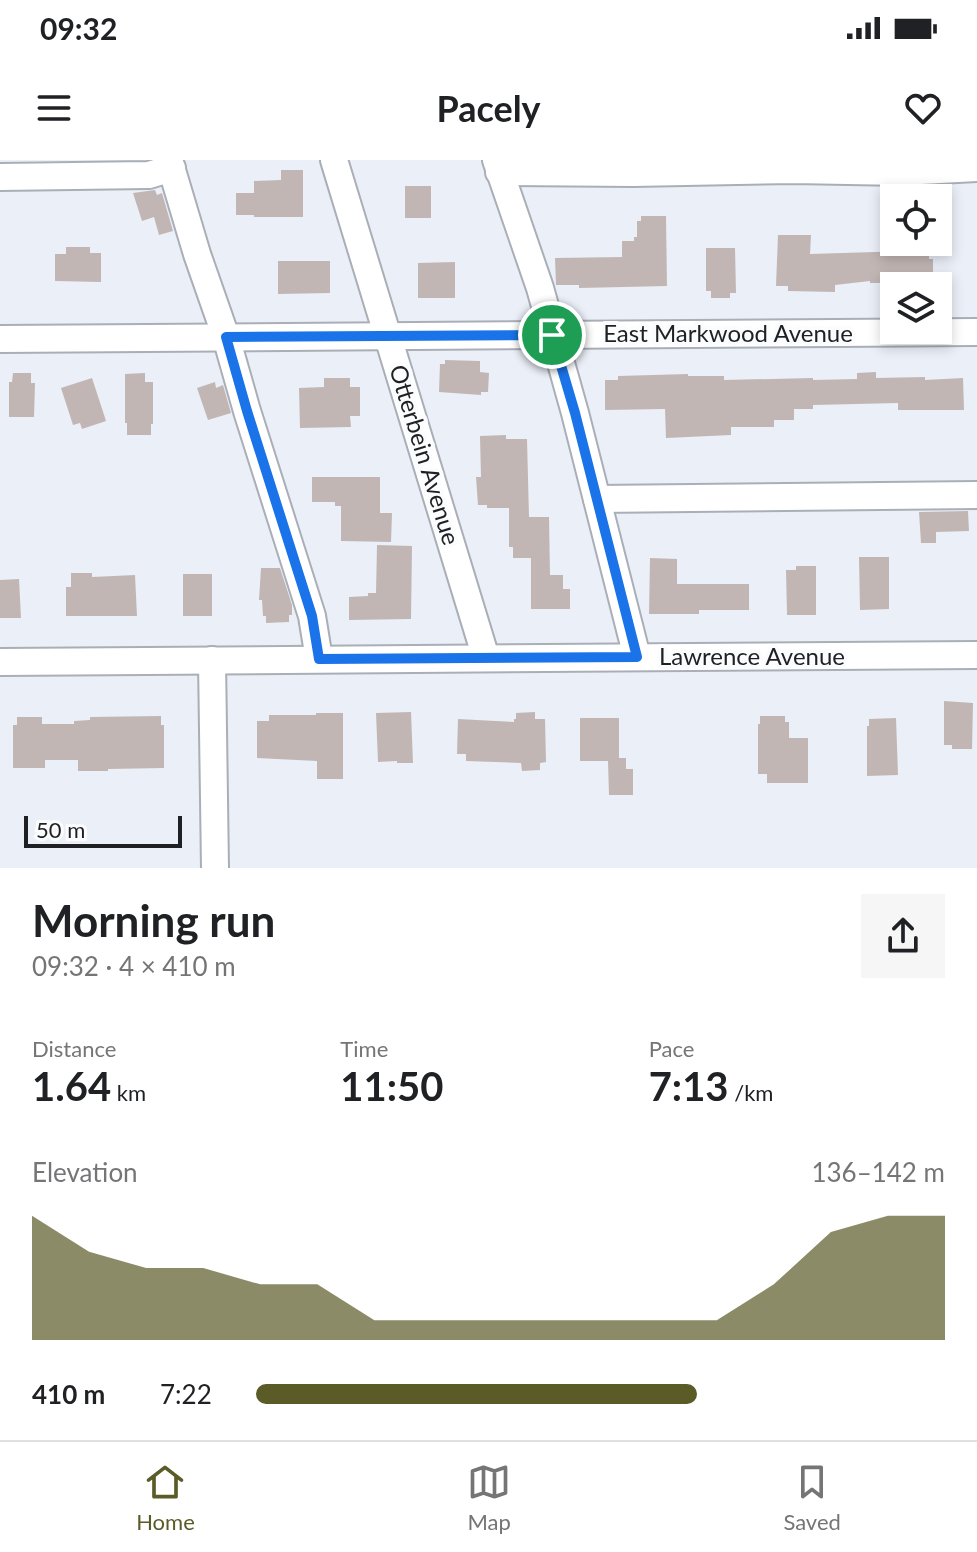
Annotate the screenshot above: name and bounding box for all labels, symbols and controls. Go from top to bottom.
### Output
text: 09:32 [40,10,117,46]
icon: menu [32,86,76,130]
text: Pacely [436,86,541,130]
icon: heart [901,86,945,130]
map controls [880,184,952,344]
button: locate [880,184,952,256]
button: layers [880,272,952,344]
pin [518,301,586,369]
icon: arrive [530,313,574,357]
street label: East Markwood Avenue [603,318,853,347]
street label: Otterbein Avenue [384,361,467,548]
street label: Lawrence Avenue [659,641,845,670]
scale bar [24,812,182,848]
text: 50 m [36,816,85,843]
text: Morning run [32,894,275,946]
button: share [861,894,945,978]
text: 09:32 · 4 × 410 m [32,950,236,982]
text: Distance [32,1035,116,1062]
text: Time [340,1035,388,1062]
text: Pace [649,1035,694,1062]
text: 1.64 [32,1062,111,1110]
text: 11:50 [340,1062,443,1110]
text: 7:13 [649,1062,729,1110]
text: km [111,1079,146,1106]
text: /km [729,1079,773,1106]
text: Elevation [32,1156,138,1188]
text: 136–142 m [811,1156,945,1188]
text: 410 m [32,1378,105,1410]
text: 7:22 [160,1378,212,1410]
tab: Home [136,1460,195,1535]
tab: Map [467,1460,511,1535]
tab: Saved [783,1460,841,1535]

